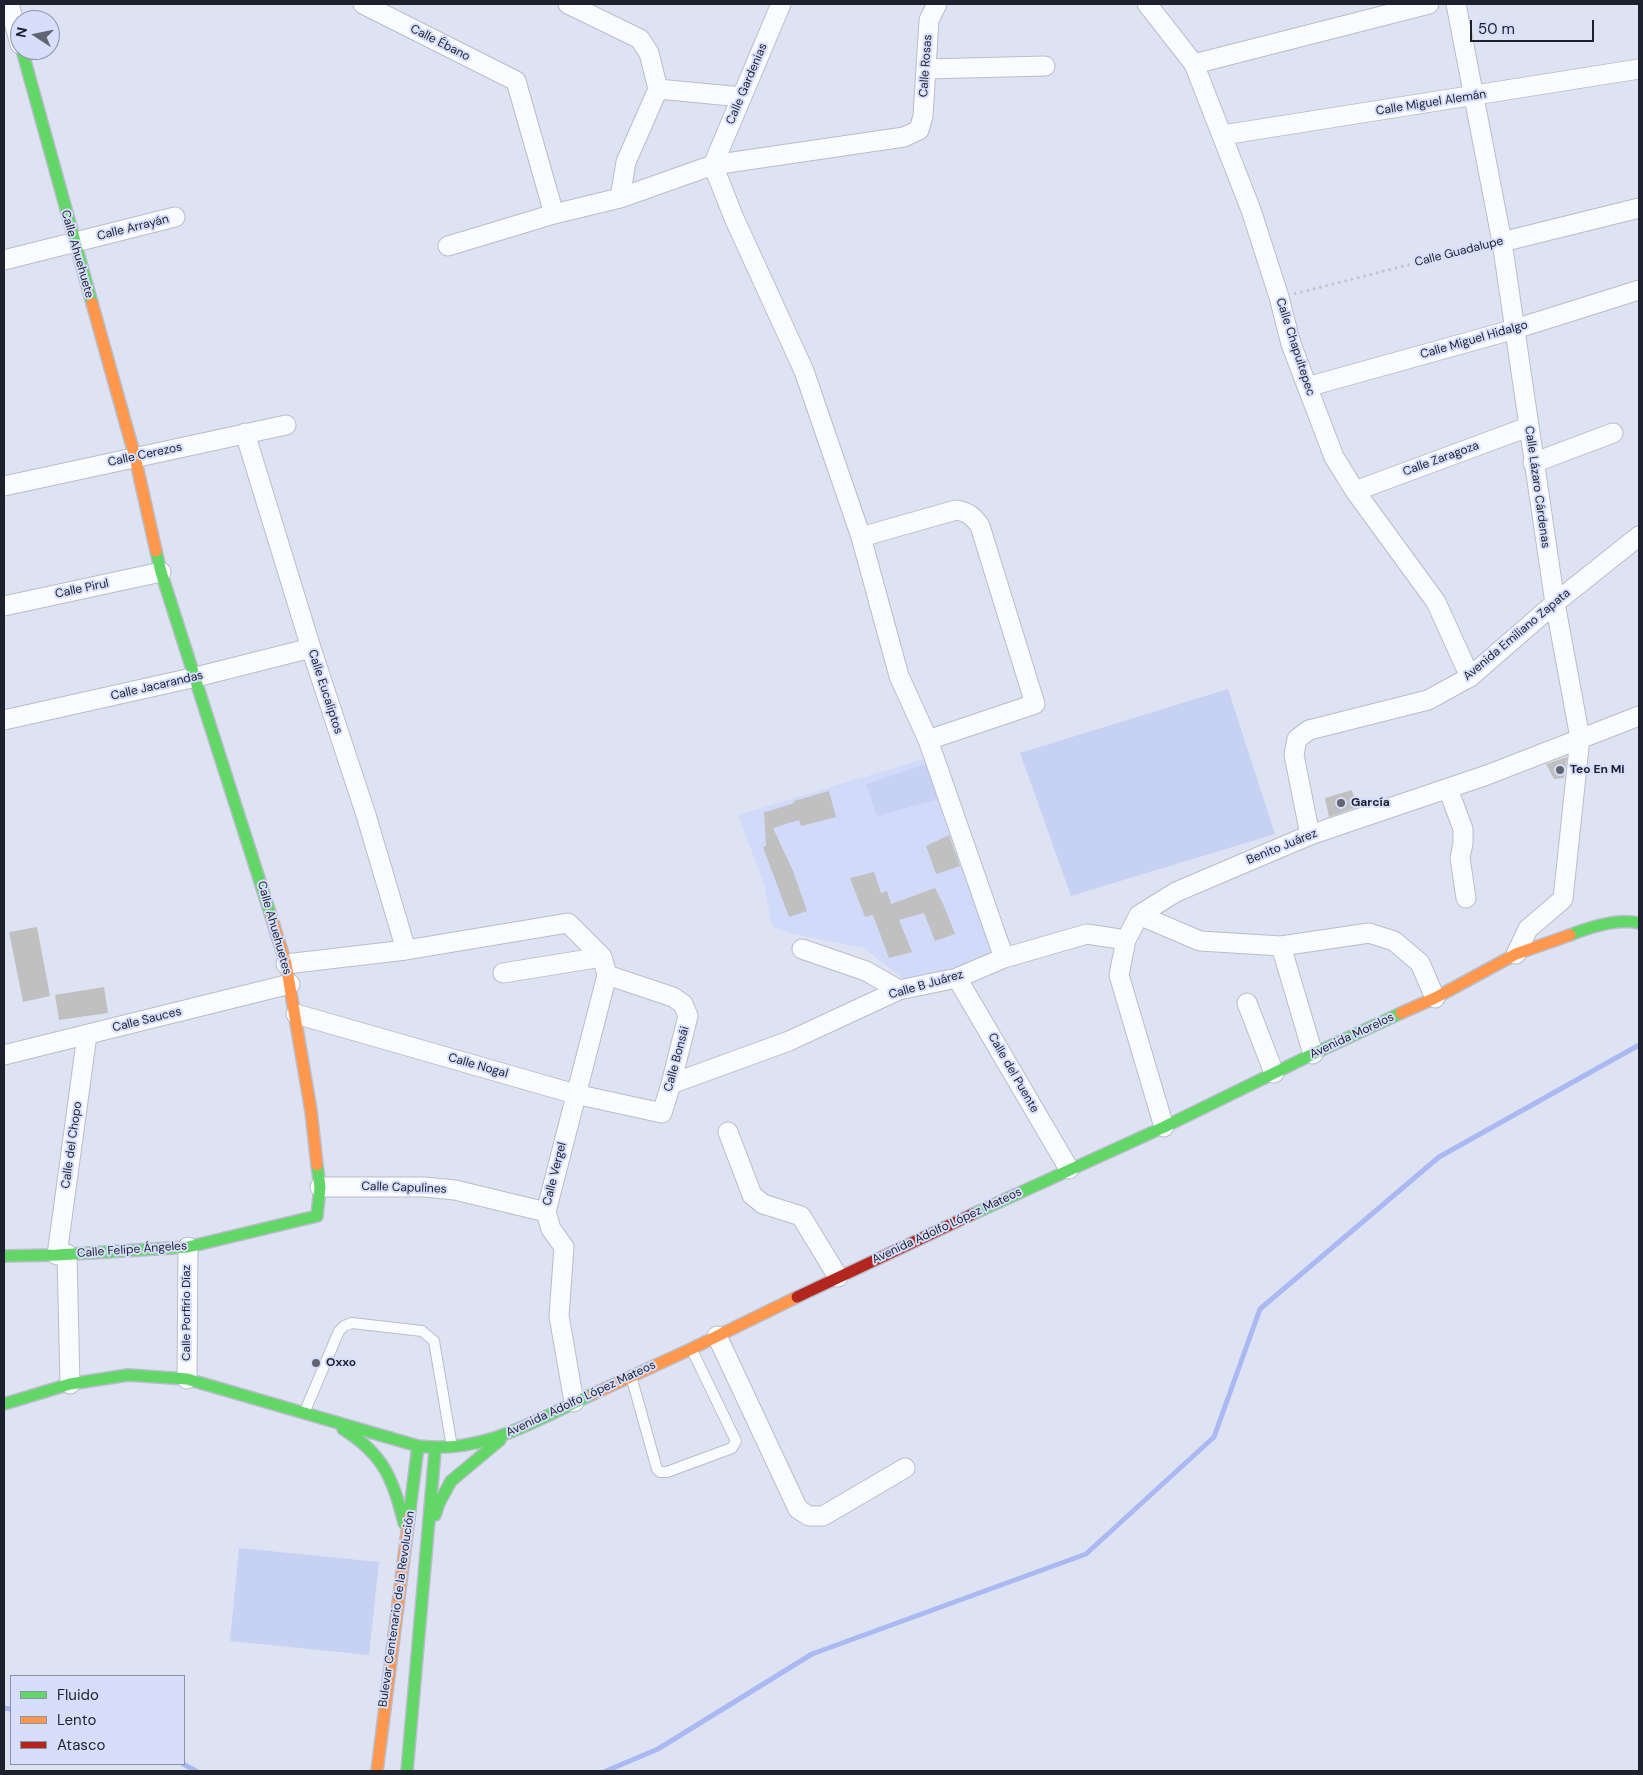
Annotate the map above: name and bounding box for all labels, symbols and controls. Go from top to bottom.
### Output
north arrow [10,10,60,60]
scale bar [1473,10,1597,42]
text: 50 m [1478,19,1515,39]
street label: Calle Ébano [408,22,472,64]
text: N [11,26,31,39]
street label: Calle Rosas [917,34,935,98]
street label: Calle Gardenias [723,41,771,127]
street label: Calle Miguel Alemán [1375,87,1487,119]
street label: Calle Ahuehuete [58,208,96,300]
street label: Calle Arrayán [96,212,170,244]
street label: Calle Guadalupe [1413,234,1505,270]
street label: Calle Chapultepec [1272,296,1318,398]
street label: Calle Miguel Hidalgo [1419,318,1529,362]
street label: Calle Lázaro Cárdenas [1521,425,1553,549]
street label: Calle Zaragoza [1401,439,1481,479]
street label: Calle Cerezos [107,440,183,470]
street label: Calle Pirul [54,576,110,602]
street label: Avenida Emiliano Zapata [1461,586,1573,684]
street label: Calle Eucaliptos [305,648,345,736]
street label: Calle Jacarandas [109,668,205,704]
place label: Teo En Mi [1570,763,1625,777]
marker: Teo En Mi [1554,764,1566,776]
place label: García [1351,796,1390,810]
marker: García [1335,797,1347,809]
street label: Benito Juárez [1245,826,1319,868]
street label: Calle Ahuehuetes [254,879,294,977]
street label: Calle B Juárez [887,967,965,1003]
street label: Calle Sauces [111,1004,183,1036]
street label: Avenida Morelos [1308,1010,1396,1062]
street label: Calle Bonsái [661,1025,693,1093]
street label: Calle del Puente [984,1031,1042,1115]
street label: Calle Nogal [446,1051,510,1081]
street label: Calle del Chopo [59,1100,85,1190]
street label: Calle Vergel [540,1141,570,1207]
street label: Calle Capulines [361,1179,447,1197]
street label: Avenida Adolfo López Mateos [870,1185,1024,1267]
street label: Calle Felipe Ángeles [77,1239,187,1261]
street label: Calle Porfirio Díaz [180,1265,194,1361]
place label: Oxxo [326,1356,356,1370]
marker: Oxxo [310,1357,322,1369]
street label: Avenida Adolfo López Mateos [504,1358,658,1440]
street label: Bulevar Centenario de la Revolución [376,1510,418,1708]
legend [10,1675,185,1765]
text: Fluido [57,1685,99,1705]
text: Lento [57,1710,96,1730]
text: Atasco [57,1735,105,1755]

